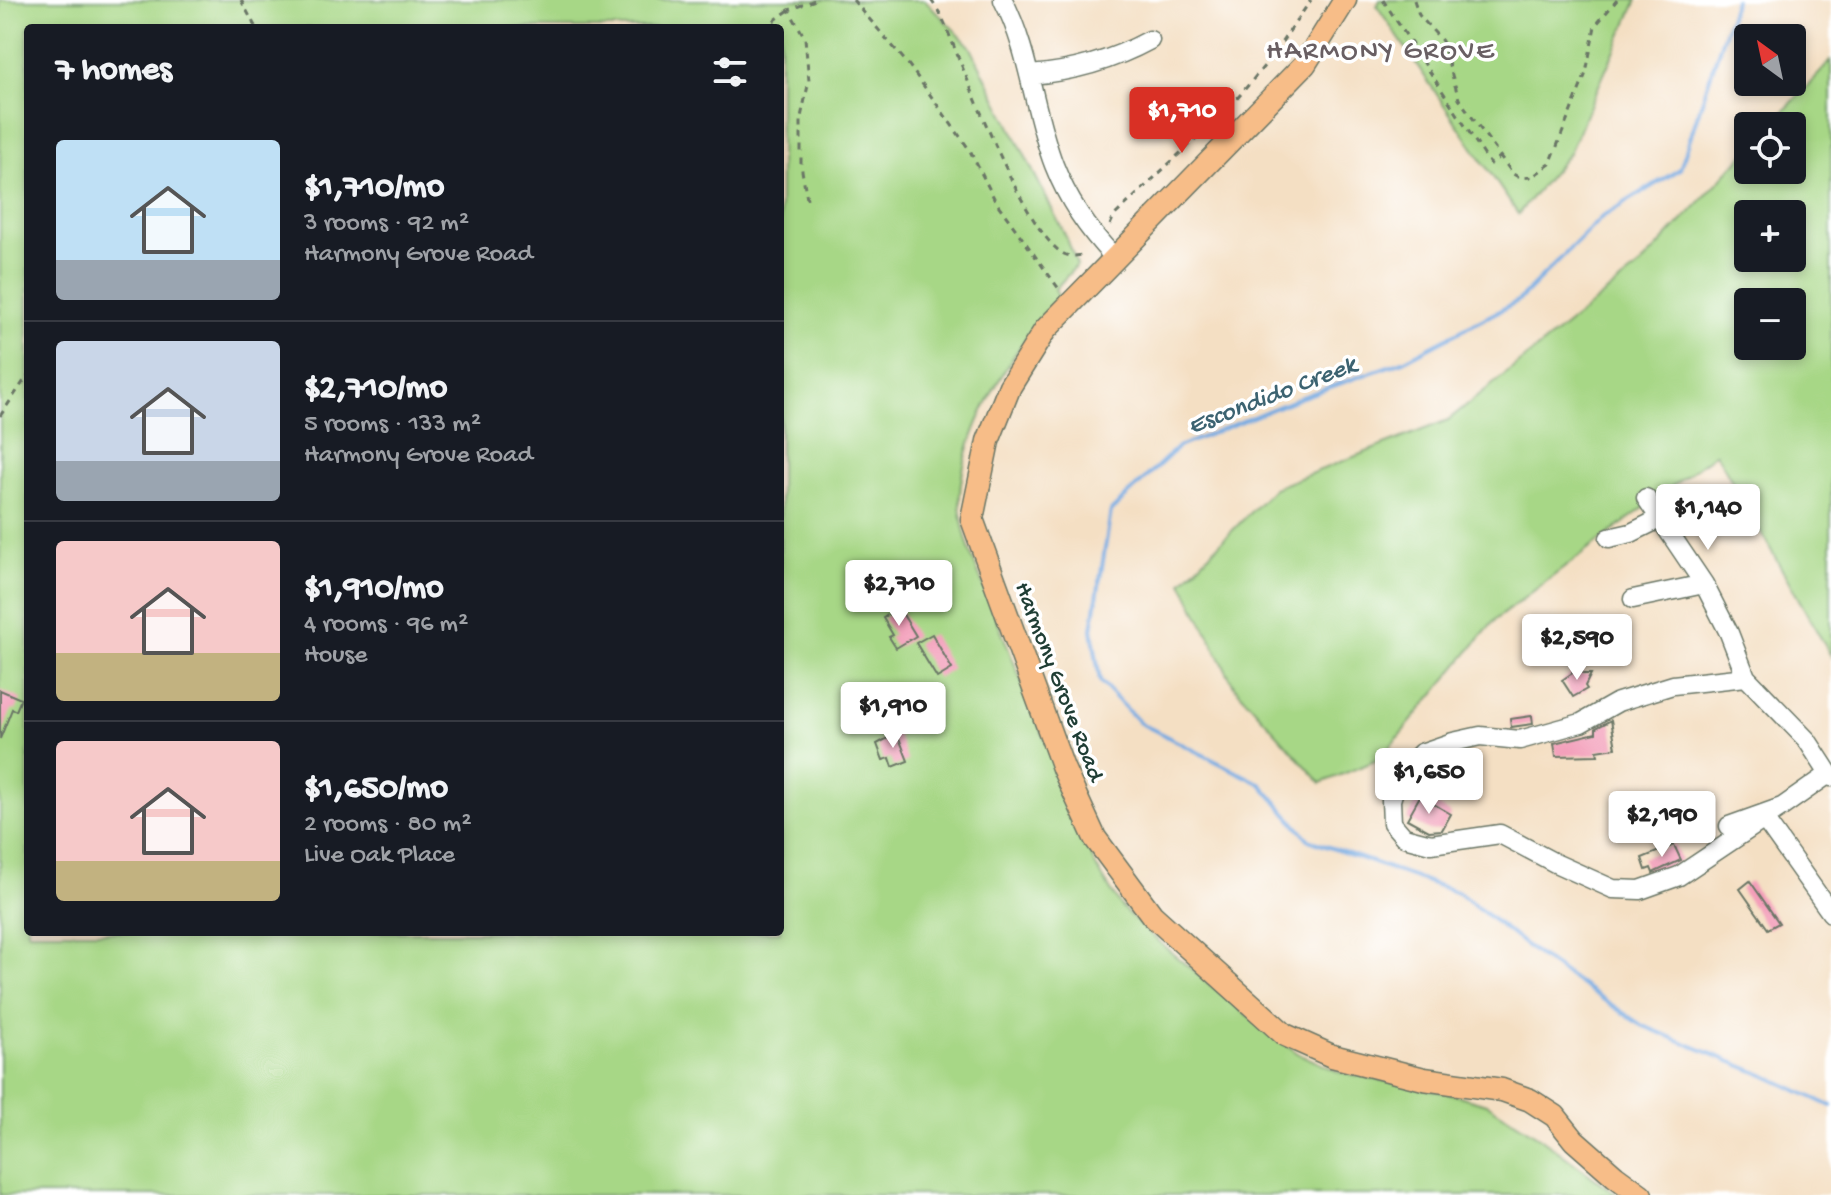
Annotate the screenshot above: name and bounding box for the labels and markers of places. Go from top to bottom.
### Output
pin: $1,710 [1117,87,1247,155]
pin: $1,140 [1643,484,1773,552]
pin: $2,710 [834,560,964,628]
pin: $2,590 [1512,614,1642,682]
pin: $1,910 [828,682,958,750]
pin: $1,650 [1364,748,1494,816]
pin: $2,190 [1597,791,1727,859]

